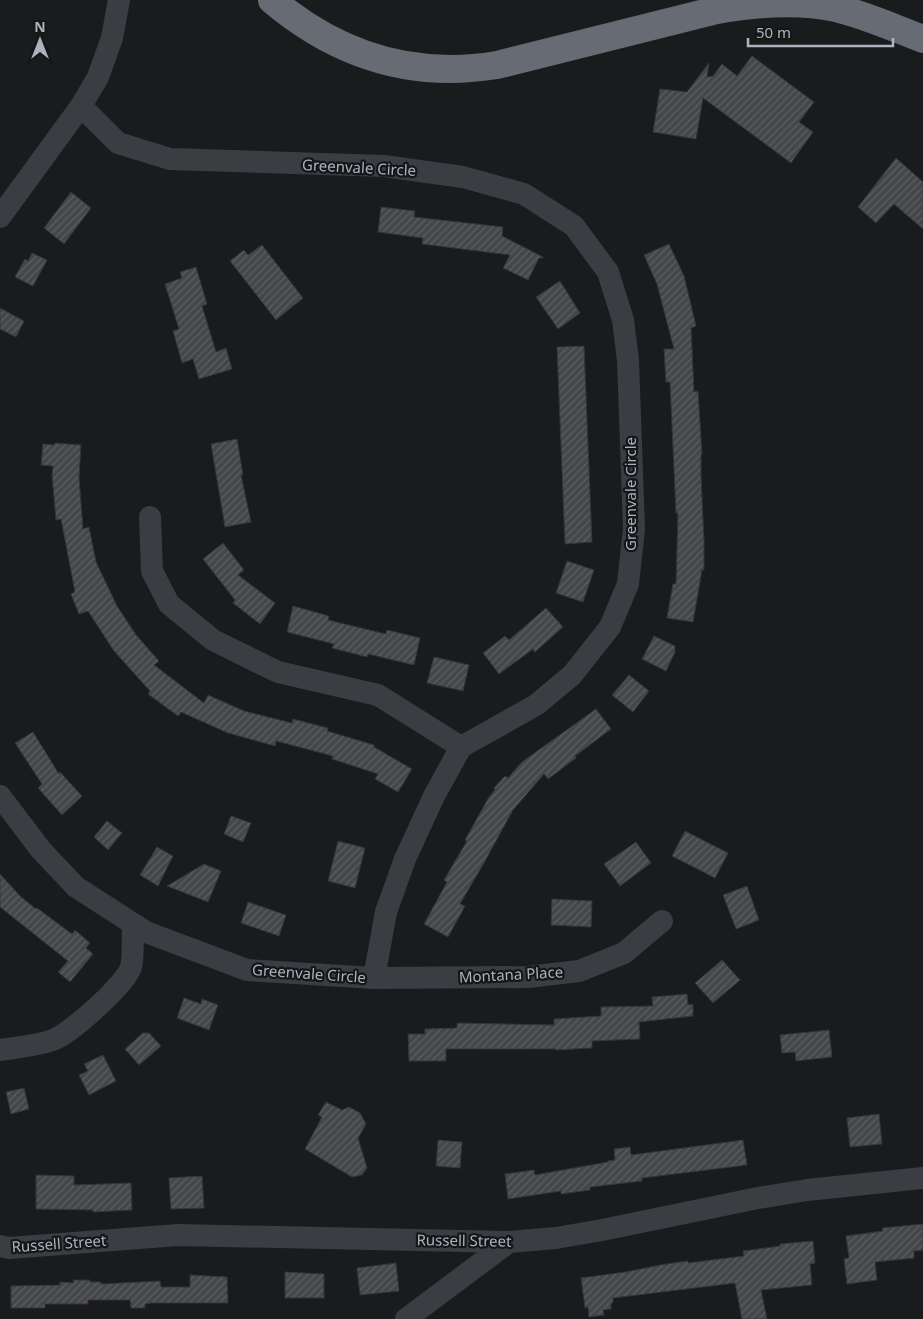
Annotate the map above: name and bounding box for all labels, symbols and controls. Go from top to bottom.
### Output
north arrow [15,15,65,65]
scale bar [748,15,893,47]
text: N [34,17,46,36]
text: 50 m [756,22,791,42]
street label: Greenvale Circle [302,154,417,180]
street label: Greenvale Circle [620,437,640,551]
street label: Greenvale Circle [251,959,367,987]
street label: Montana Place [458,961,564,987]
street label: Russell Street [416,1229,512,1251]
street label: Russell Street [11,1230,108,1256]

